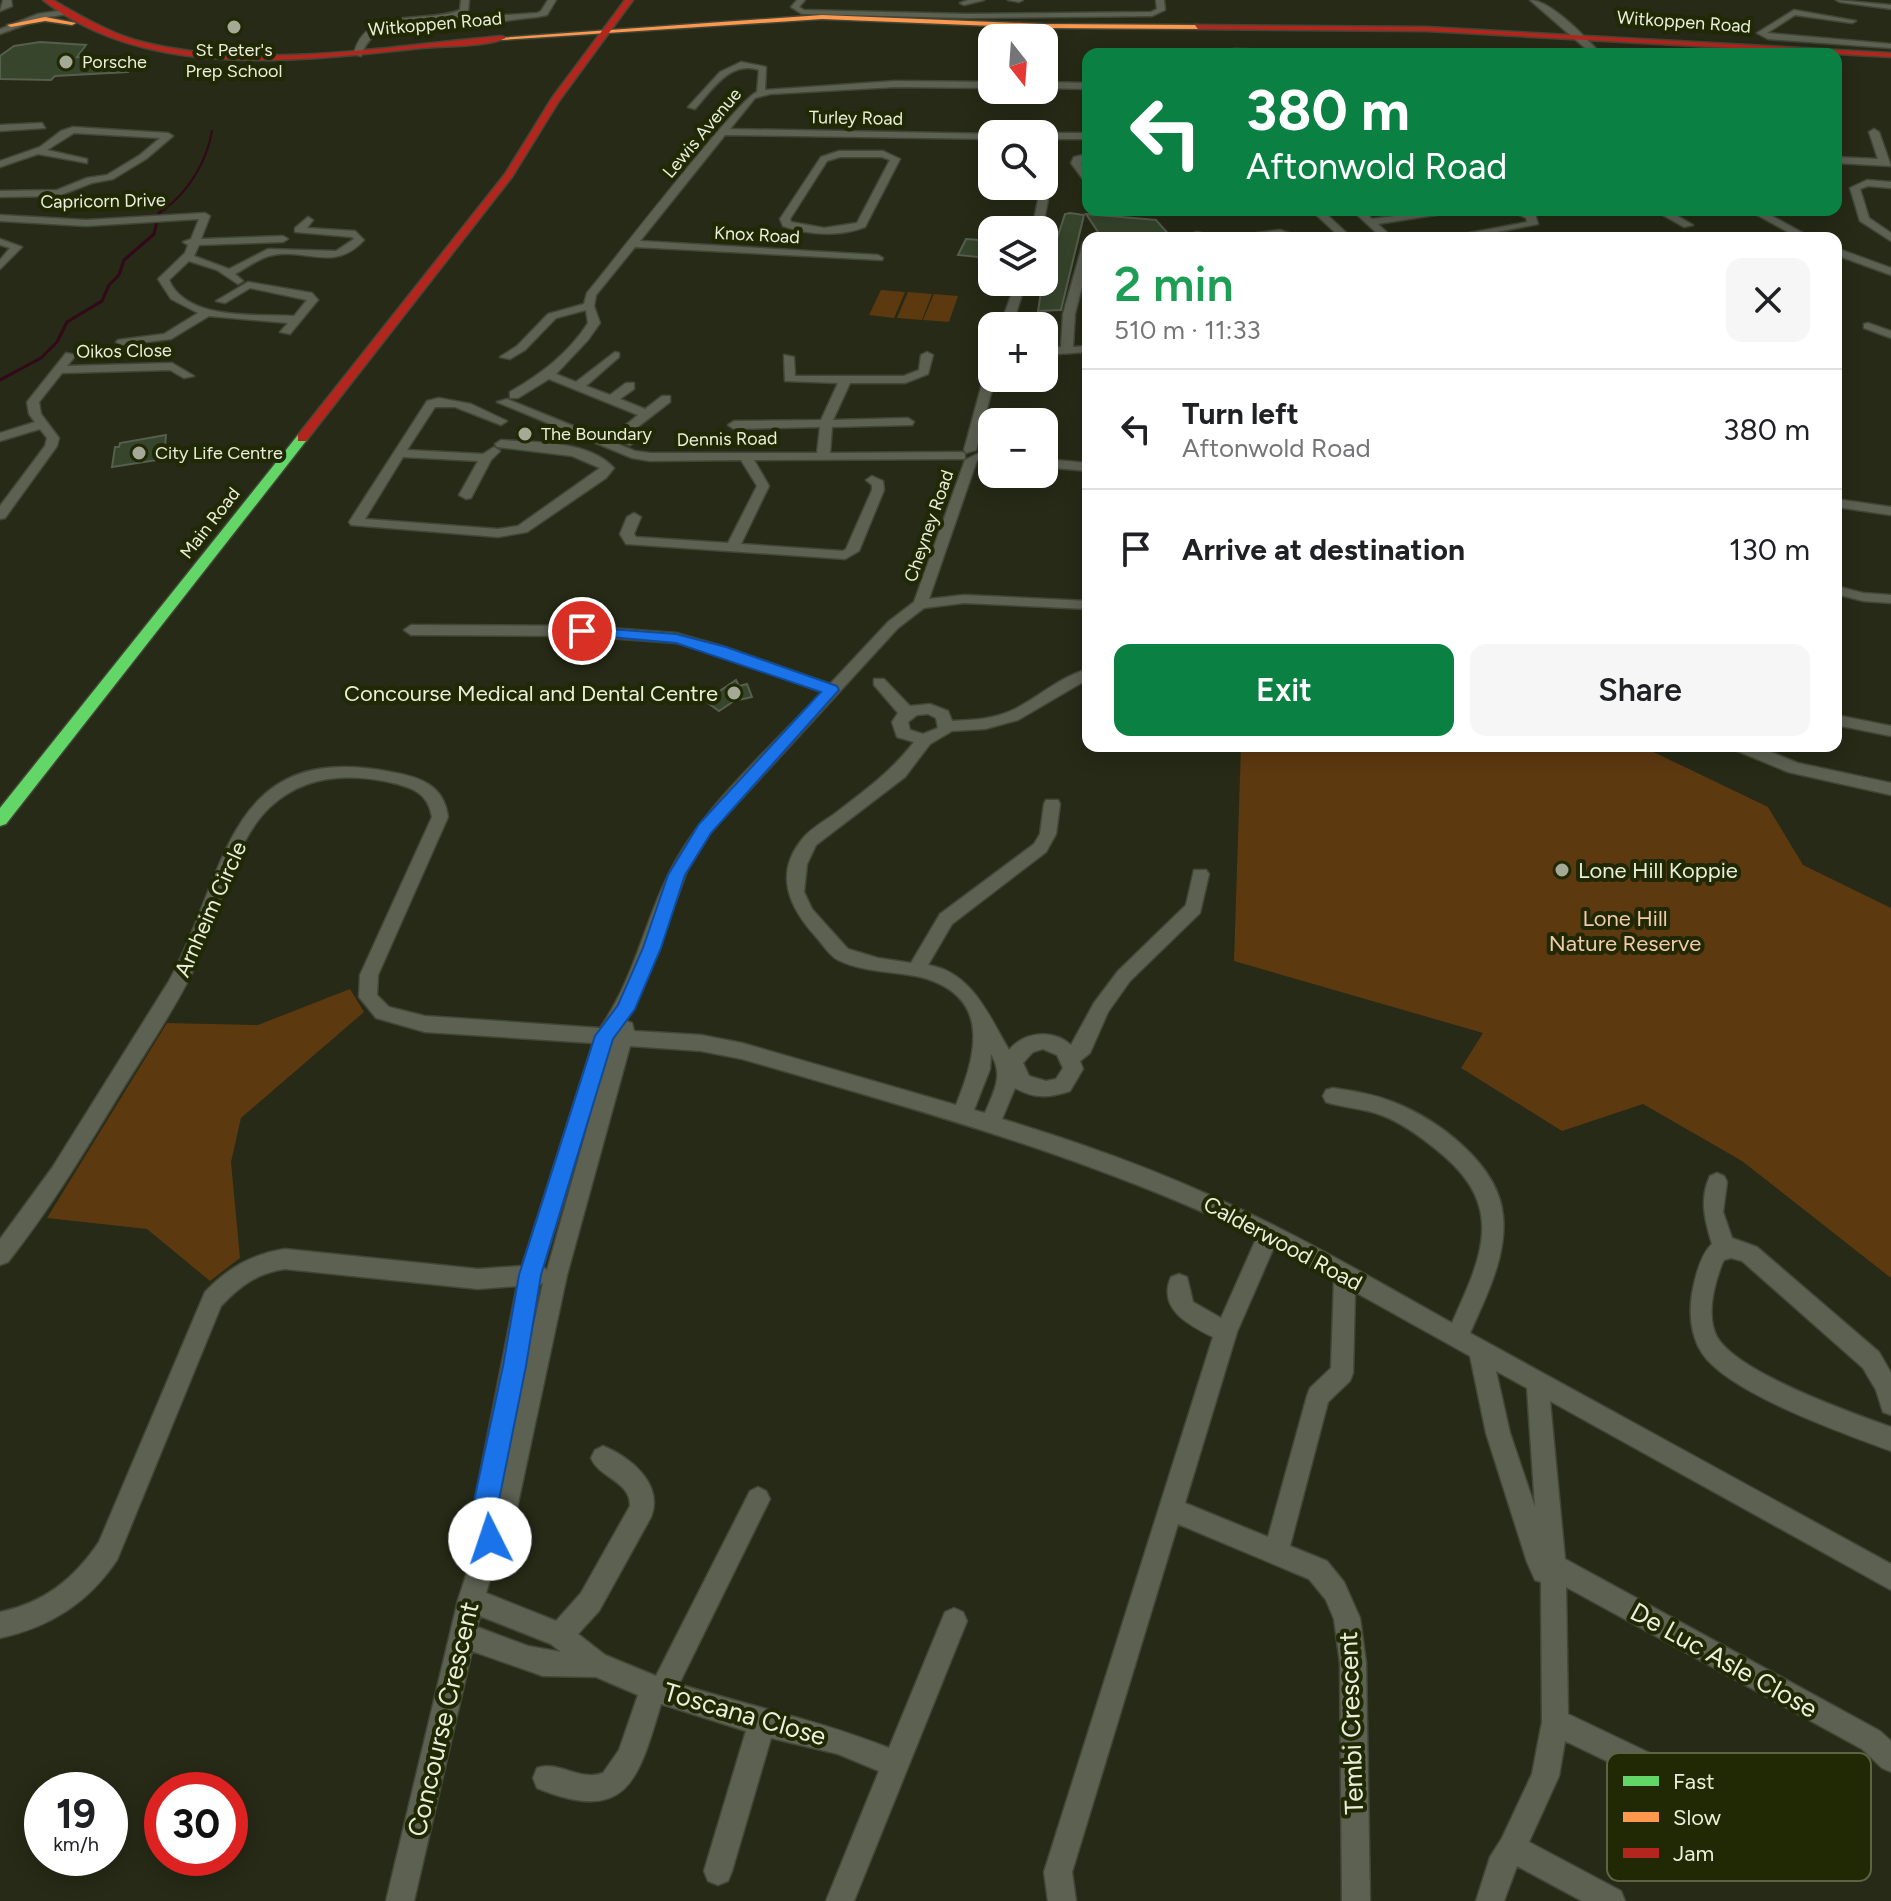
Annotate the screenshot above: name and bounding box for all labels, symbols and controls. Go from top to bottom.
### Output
street label: Witkoppen Road [1616,6,1752,38]
street label: Witkoppen Road [367,7,503,41]
marker: St Peter's Prep School [225,18,243,36]
north arrow [978,24,1058,104]
map controls [978,24,1058,488]
place label: St Peter's Prep School [185,39,283,82]
place label: Porsche [82,51,147,73]
marker: Porsche [57,53,75,71]
text: 380 m [1246,77,1410,144]
icon: left [1114,80,1218,184]
street label: Lewis Avenue [658,83,746,183]
street label: Turley Road [809,106,903,130]
button: search [978,120,1058,200]
text: Aftonwold Road [1246,145,1507,188]
street label: Capricorn Drive [40,189,166,213]
button: layers [978,216,1058,296]
street label: Knox Road [714,222,800,248]
text: 2 min [1114,255,1234,313]
button: close [1726,258,1810,342]
button: + [978,312,1058,392]
text: 510 m · 11:33 [1114,314,1261,346]
street label: Oikos Close [76,339,172,363]
text: Turn left [1182,395,1299,432]
icon: left [1114,407,1158,451]
button: − [978,408,1058,488]
text: 380 m [1723,411,1810,448]
place label: The Boundary [541,423,653,445]
marker: The Boundary [516,425,534,443]
street label: Dennis Road [676,427,778,451]
text: Aftonwold Road [1182,432,1371,464]
place label: City Life Centre [155,442,283,464]
marker: City Life Centre [130,444,148,462]
street label: Cheyney Road [900,467,958,585]
street label: Main Road [175,483,245,563]
icon: arrive [1114,527,1158,571]
text: Arrive at destination [1182,531,1465,568]
text: 130 m [1729,531,1810,568]
pin [548,597,616,665]
icon: arrive [560,609,604,653]
button: Exit [1114,644,1454,736]
button: Share [1470,644,1810,736]
place label: Concourse Medical and Dental Centre [344,680,718,707]
marker: Concourse Medical and Dental Centre [725,684,743,702]
street label: Arnheim Circle [169,837,252,981]
place label: Lone Hill Koppie [1578,857,1738,884]
marker: Lone Hill Koppie [1553,861,1571,879]
park label: Lone Hill Nature Reserve [1549,905,1701,957]
street label: Calderwood Road [1199,1190,1367,1297]
position arrow [448,1497,532,1581]
street label: De Luc Asle Close [1625,1595,1823,1725]
street label: Concourse Crescent [400,1598,486,1840]
street label: Tembi Crescent [1332,1631,1370,1815]
street label: Toscana Close [660,1676,830,1752]
legend [1607,1753,1871,1881]
text: Fast [1673,1768,1715,1795]
speed limit sign: 30 [144,1772,248,1876]
text: 19 [56,1790,96,1838]
text: Slow [1673,1804,1722,1831]
text: km/h [53,1832,99,1856]
text: Jam [1673,1840,1714,1867]

